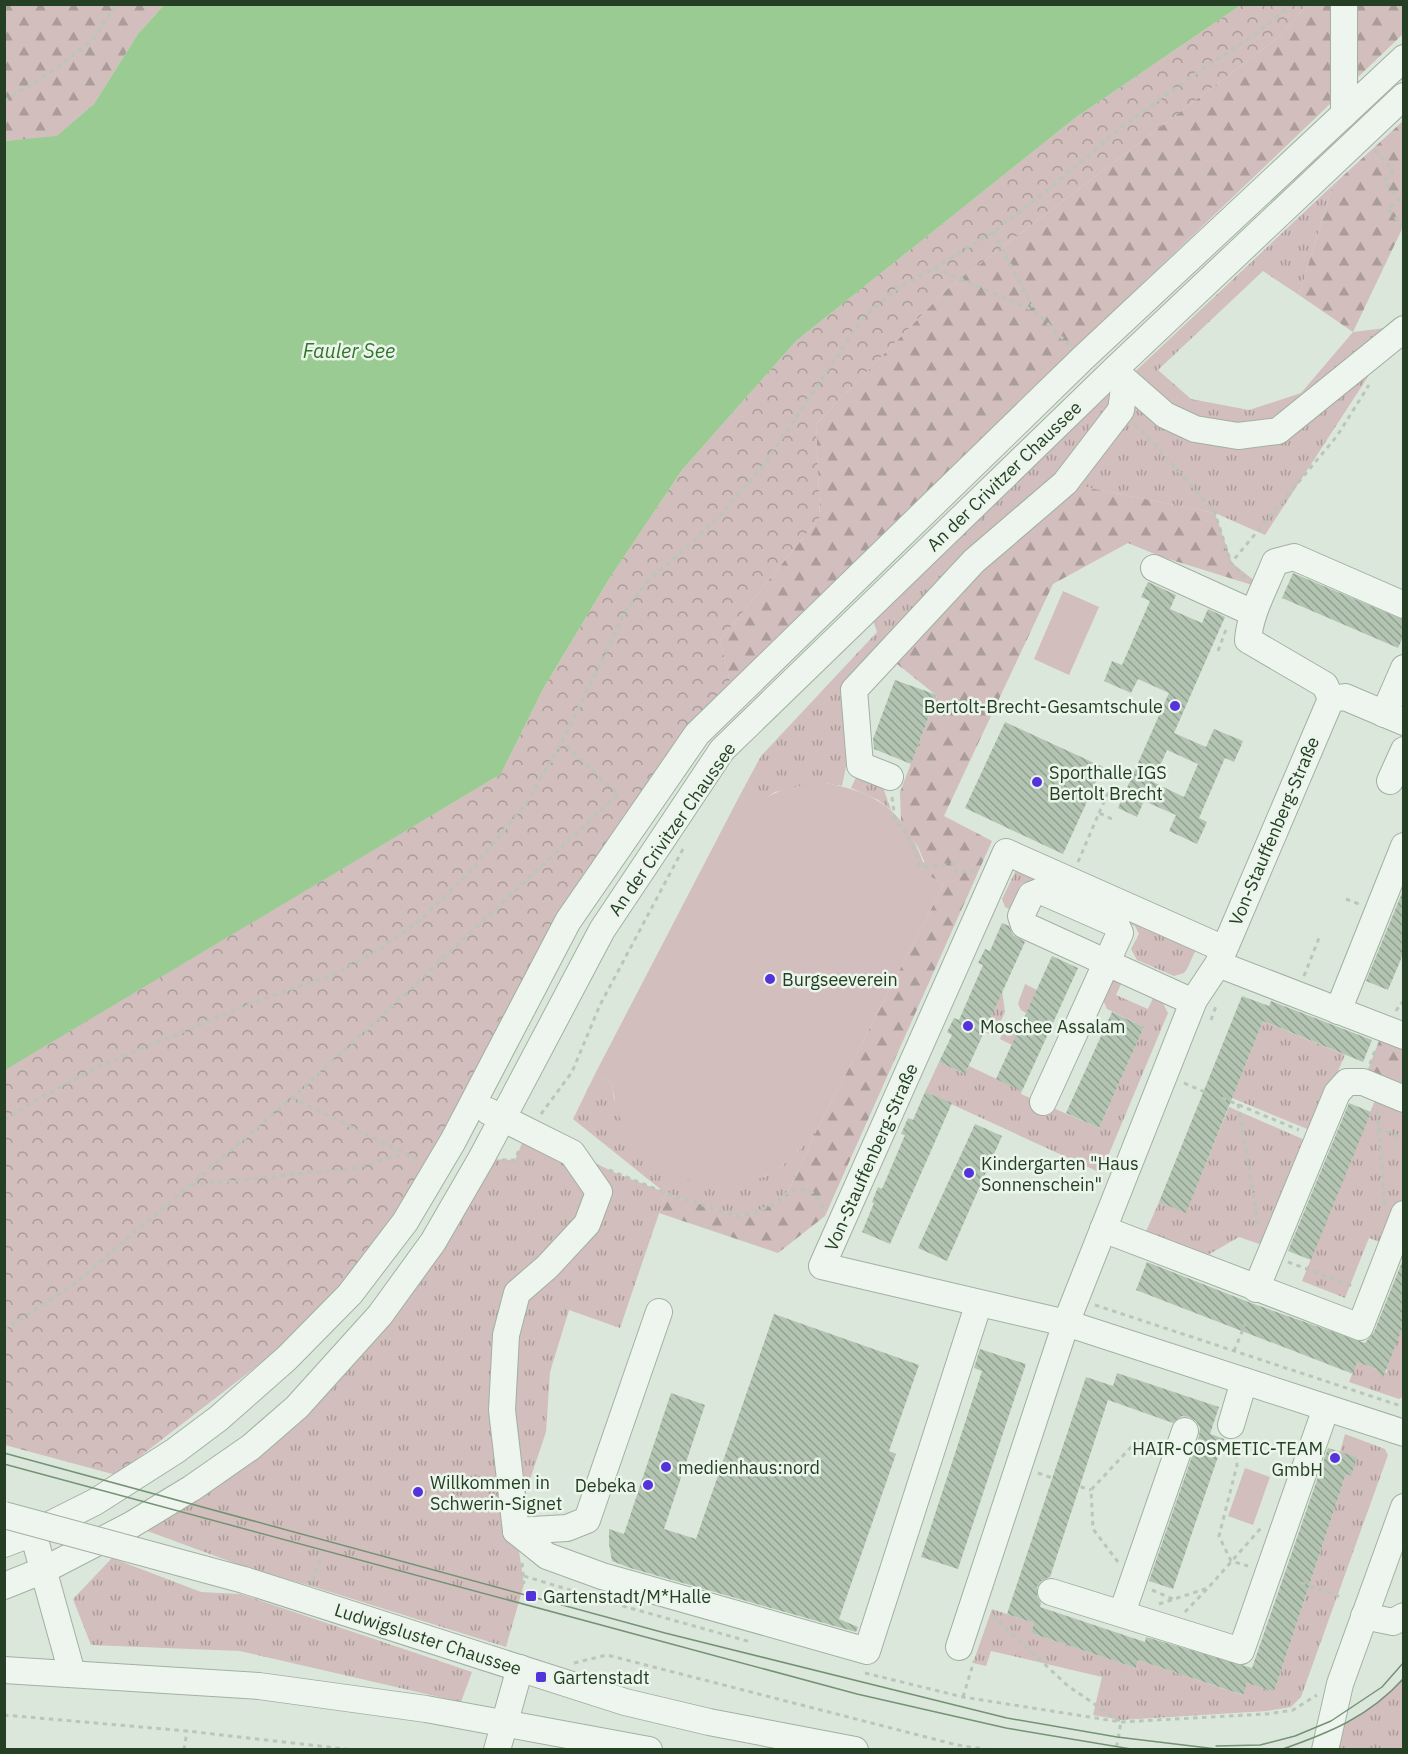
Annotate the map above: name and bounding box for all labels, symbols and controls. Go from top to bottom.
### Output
water label: Fauler See [303,337,395,364]
street label: An der Crivitzer Chaussee [922,396,1086,556]
place label: Bertolt-Brecht-Gesamtschule [924,695,1163,718]
marker: Bertolt-Brecht-Gesamtschule [1168,699,1182,713]
street label: Von-Stauffenberg-Straße [1224,733,1324,929]
street label: An der Crivitzer Chaussee [603,738,741,920]
place label: Sporthalle IGS Bertolt Brecht [1049,761,1167,805]
marker: Sporthalle IGS Bertolt Brecht [1030,775,1044,789]
place label: Burgseeverein [782,968,898,991]
marker: Burgseeverein [763,972,777,986]
place label: Moschee Assalam [980,1015,1126,1038]
marker: Moschee Assalam [961,1019,975,1033]
street label: Von-Stauffenberg-Straße [819,1059,923,1254]
place label: Kindergarten "Haus Sonnenschein" [981,1152,1139,1196]
marker: Kindergarten "Haus Sonnenschein" [962,1166,976,1180]
place label: HAIR-COSMETIC-TEAM GmbH [1132,1437,1323,1481]
marker: HAIR-COSMETIC-TEAM GmbH [1328,1451,1342,1465]
place label: medienhaus:nord [678,1456,820,1479]
marker: medienhaus:nord [659,1460,673,1474]
place label: Willkommen in Schwerin-Signet [430,1471,562,1515]
place label: Debeka [575,1474,636,1497]
marker: Debeka [641,1478,655,1492]
marker: Willkommen in Schwerin-Signet [411,1485,425,1499]
place label: Gartenstadt/M*Halle [543,1585,711,1608]
marker: Gartenstadt/M*Halle [524,1589,538,1603]
street label: Ludwigsluster Chaussee [332,1598,525,1680]
place label: Gartenstadt [553,1666,649,1689]
marker: Gartenstadt [534,1670,548,1684]

